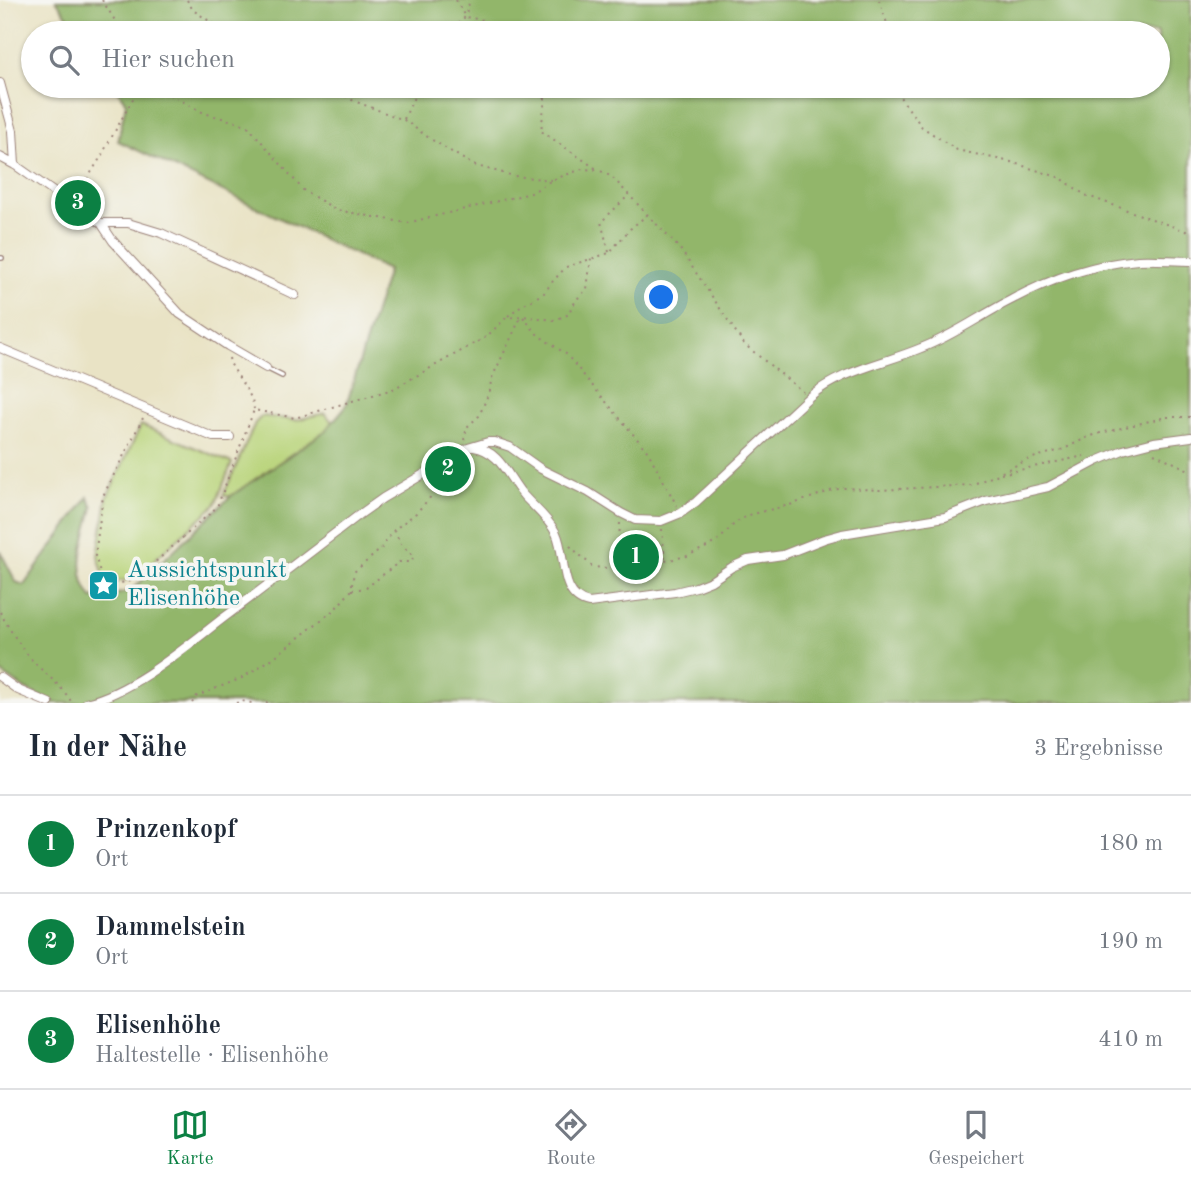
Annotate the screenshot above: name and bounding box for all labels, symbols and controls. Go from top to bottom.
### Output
search box [21,21,1170,98]
icon: search [45,41,83,79]
text: Hier suchen [101,47,235,73]
pin: 3 [55,177,101,229]
your location [644,280,678,314]
pin: 2 [425,443,471,495]
pin: 1 [613,531,659,583]
place label: Aussichtspunkt Elisenhöhe [127,559,287,611]
place icon: Aussichtspunkt Elisenhöhe [87,568,121,602]
text: In der Nähe [28,733,187,763]
text: 3 Ergebnisse [1034,737,1163,760]
text: Prinzenkopf [95,817,236,843]
text: 1 [44,832,58,855]
text: 180 m [1098,832,1163,855]
text: Ort [95,848,129,871]
text: Dammelstein [95,915,246,941]
text: 2 [44,930,58,953]
text: 190 m [1098,930,1163,953]
text: Ort [95,946,129,969]
text: Elisenhöhe [95,1013,221,1039]
text: 3 [44,1028,58,1051]
text: 410 m [1098,1028,1163,1051]
text: Haltestelle · Elisenhöhe [95,1044,329,1067]
tab: Karte [167,1106,213,1171]
tab: Route [547,1106,595,1171]
tab: Gespeichert [928,1106,1024,1171]

